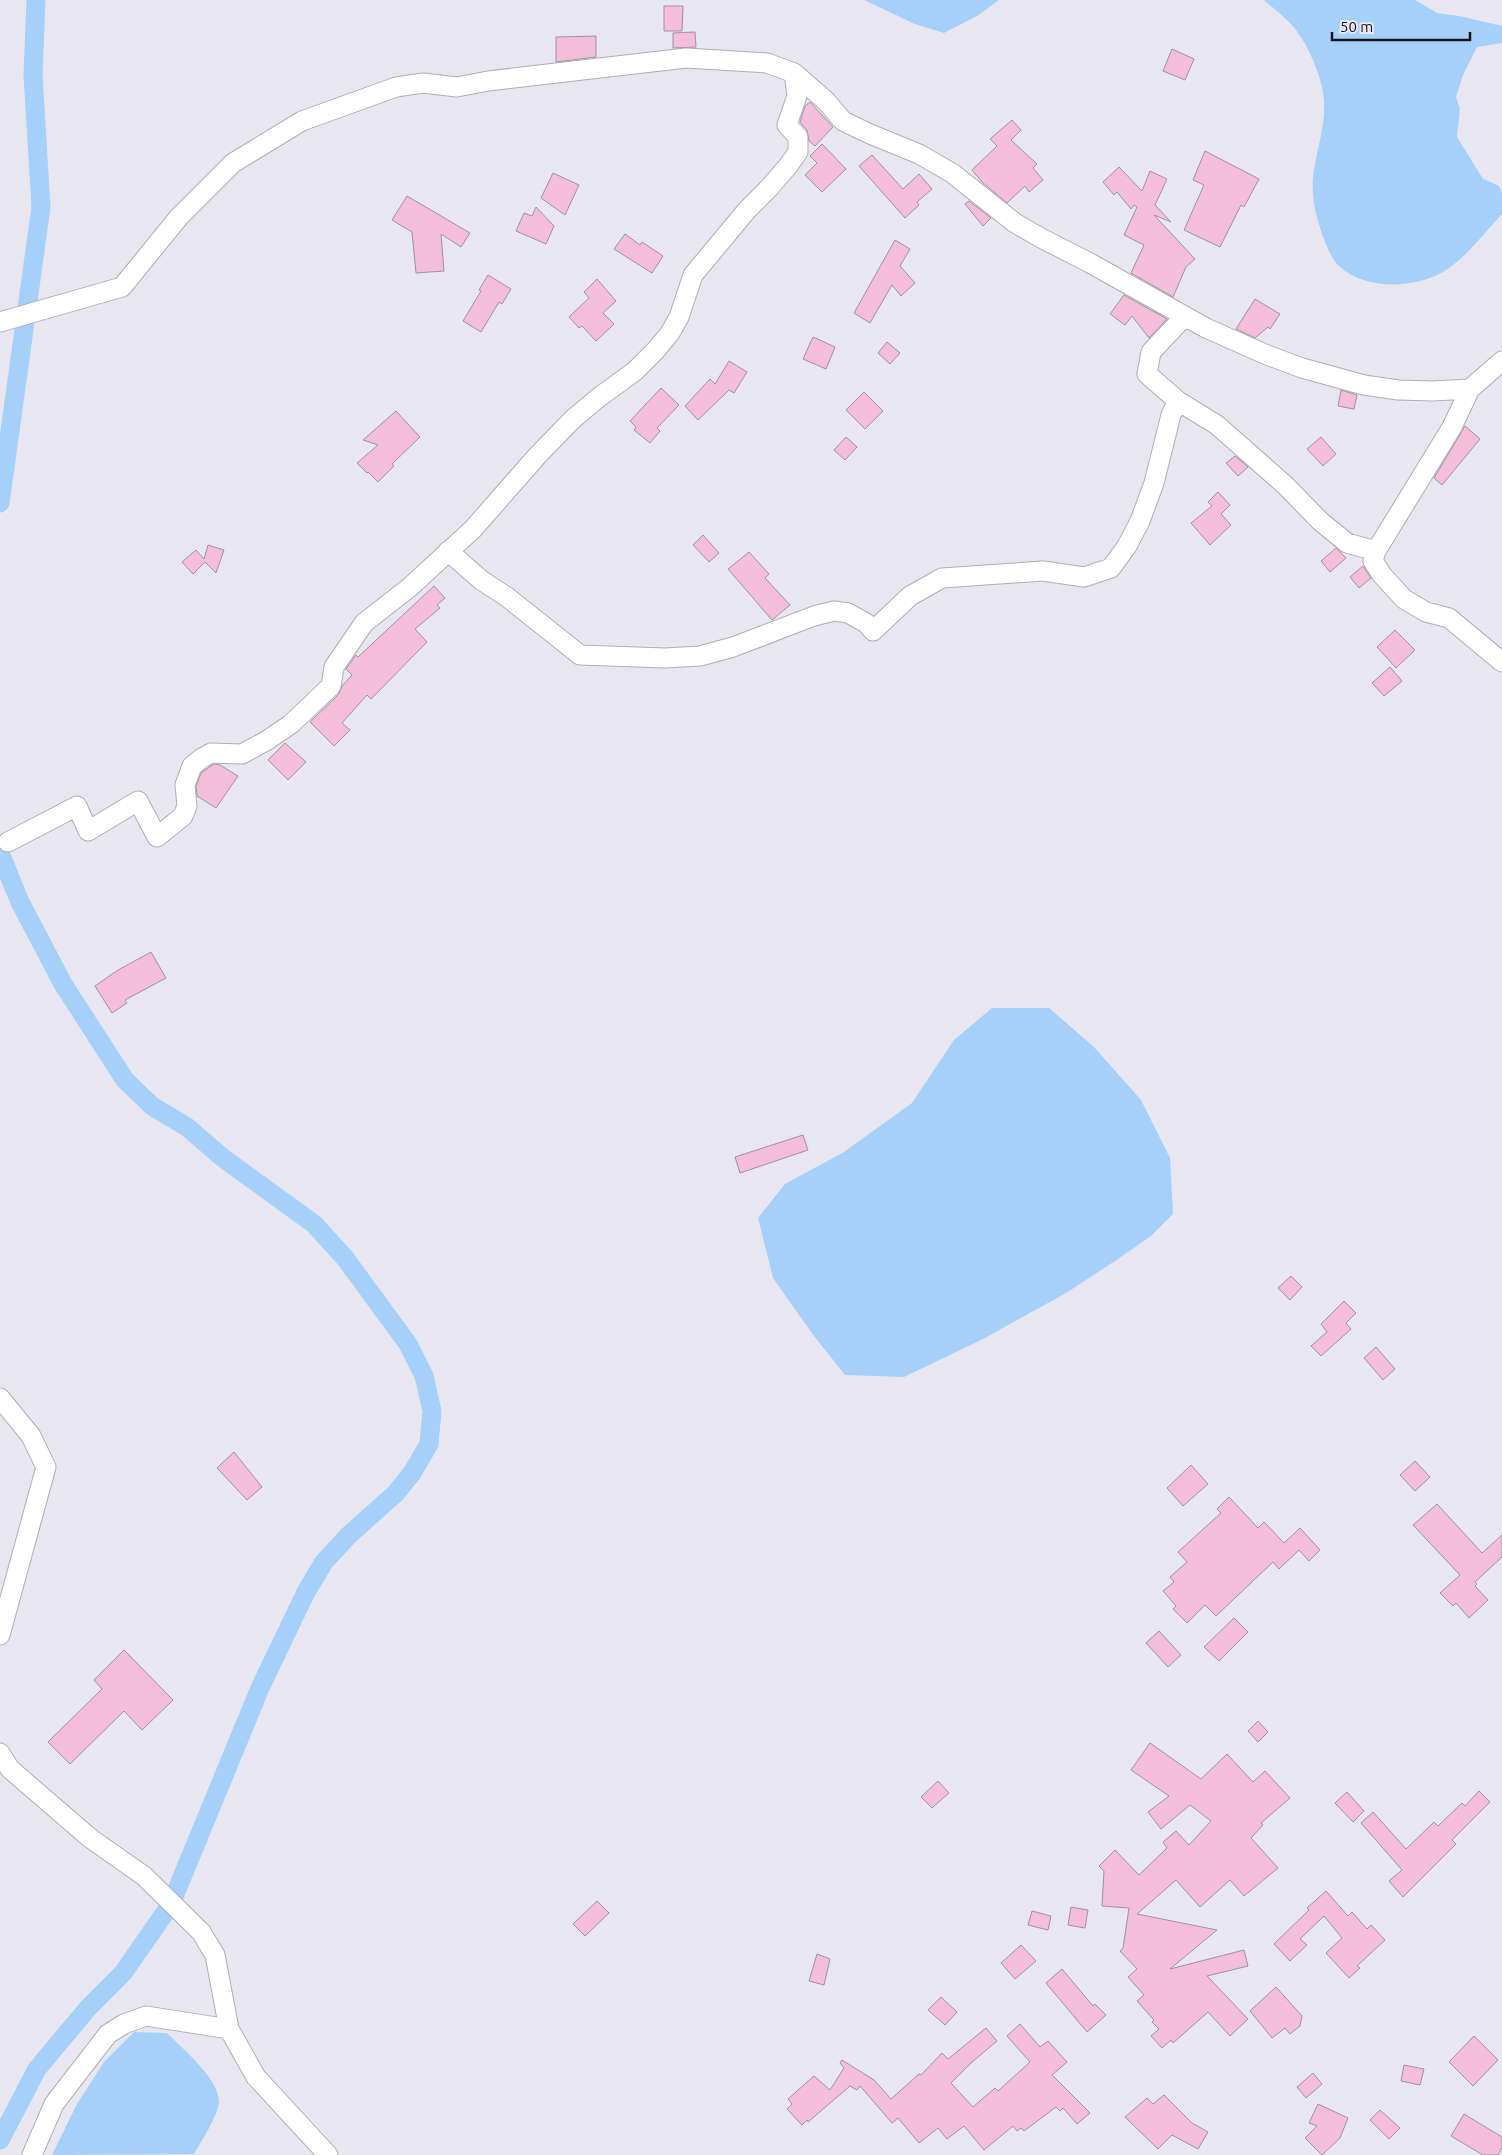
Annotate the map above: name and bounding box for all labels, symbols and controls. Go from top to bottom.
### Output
scale bar [1332,10,1470,42]
text: 50 m [1340,18,1373,35]

